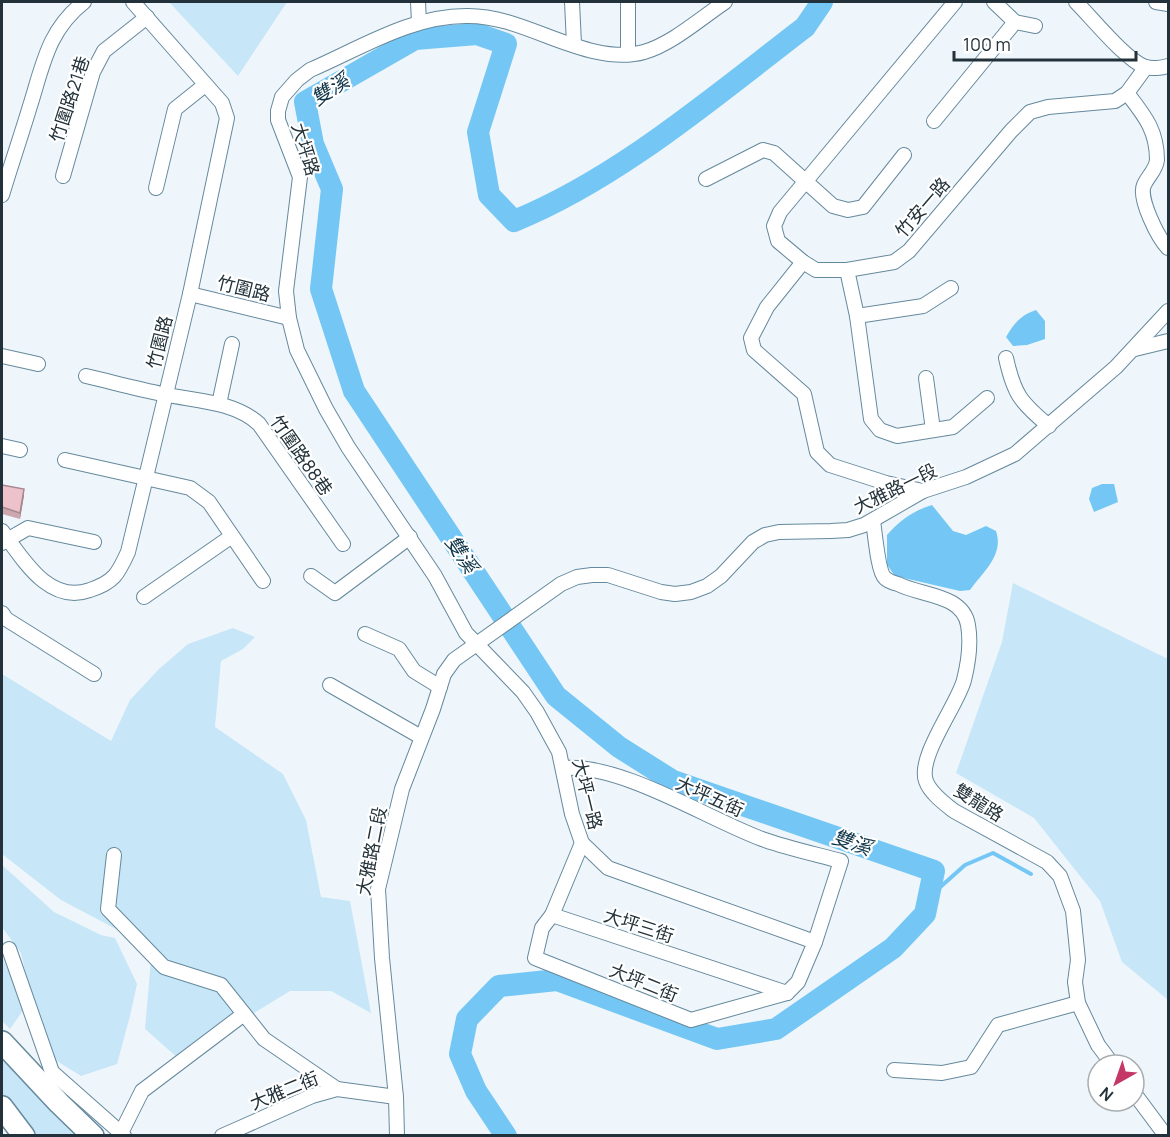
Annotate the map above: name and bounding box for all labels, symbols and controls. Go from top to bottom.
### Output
scale bar [954,24,1136,62]
text: 100 m [963,32,1011,56]
street label: 竹圍路21巷 [44,53,94,145]
water label: 雙溪 [306,65,357,111]
street label: 大坪路 [287,120,325,178]
street label: 竹安一路 [889,172,955,242]
street label: 竹圍路 [215,270,273,306]
street label: 竹園路 [141,313,177,371]
street label: 竹圍路88巷 [266,410,338,500]
street label: 大雅路一段 [849,457,941,519]
water label: 雙溪 [440,530,486,581]
street label: 大坪一路 [568,756,608,832]
street label: 大坪五街 [672,770,748,822]
street label: 雙龍路 [950,778,1008,826]
street label: 大雅路二段 [351,805,391,897]
water label: 雙溪 [829,823,878,862]
street label: 大坪三街 [601,902,677,948]
street label: 大坪二街 [606,957,682,1007]
north arrow [1086,1053,1146,1113]
street label: 大雅二街 [246,1065,322,1115]
text: N [1095,1082,1118,1107]

